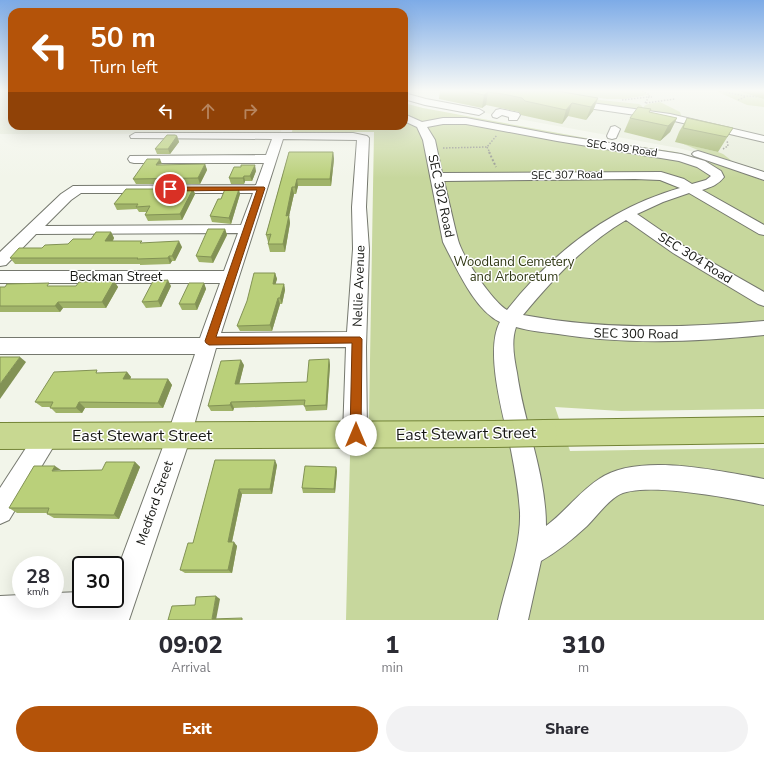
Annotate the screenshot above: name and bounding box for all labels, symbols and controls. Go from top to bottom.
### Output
text: 50 m [90,19,156,57]
icon: left [24,24,76,76]
text: Turn left [90,55,158,79]
icon: left [155,100,177,122]
icon: ahead [197,100,219,122]
icon: right [239,100,261,122]
street label: SEC 309 Road [586,136,658,160]
street label: SEC 302 Road [423,153,459,239]
street label: SEC 307 Road [531,167,603,183]
pin [153,172,187,206]
icon: arrive [159,178,181,200]
street label: SEC 304 Road [654,228,736,288]
street label: Nellie Avenue [349,245,369,327]
park label: Woodland Cemetery and Arboretum [453,253,575,286]
street label: Beckman Street [70,268,163,286]
street label: SEC 300 Road [594,324,678,344]
position arrow [335,414,377,456]
street label: East Stewart Street [396,422,537,446]
street label: East Stewart Street [72,425,212,447]
street label: Medford Street [132,458,178,548]
speed limit sign: 30 [72,556,124,608]
text: 28 [26,563,50,590]
text: km/h [27,585,49,599]
text: 09:02 [159,629,223,661]
text: 1 [385,629,400,661]
text: 310 [562,629,605,661]
text: Arrival [171,659,210,677]
text: min [382,659,403,677]
text: m [578,659,589,677]
button: Exit [16,706,378,752]
button: Share [386,706,748,752]

